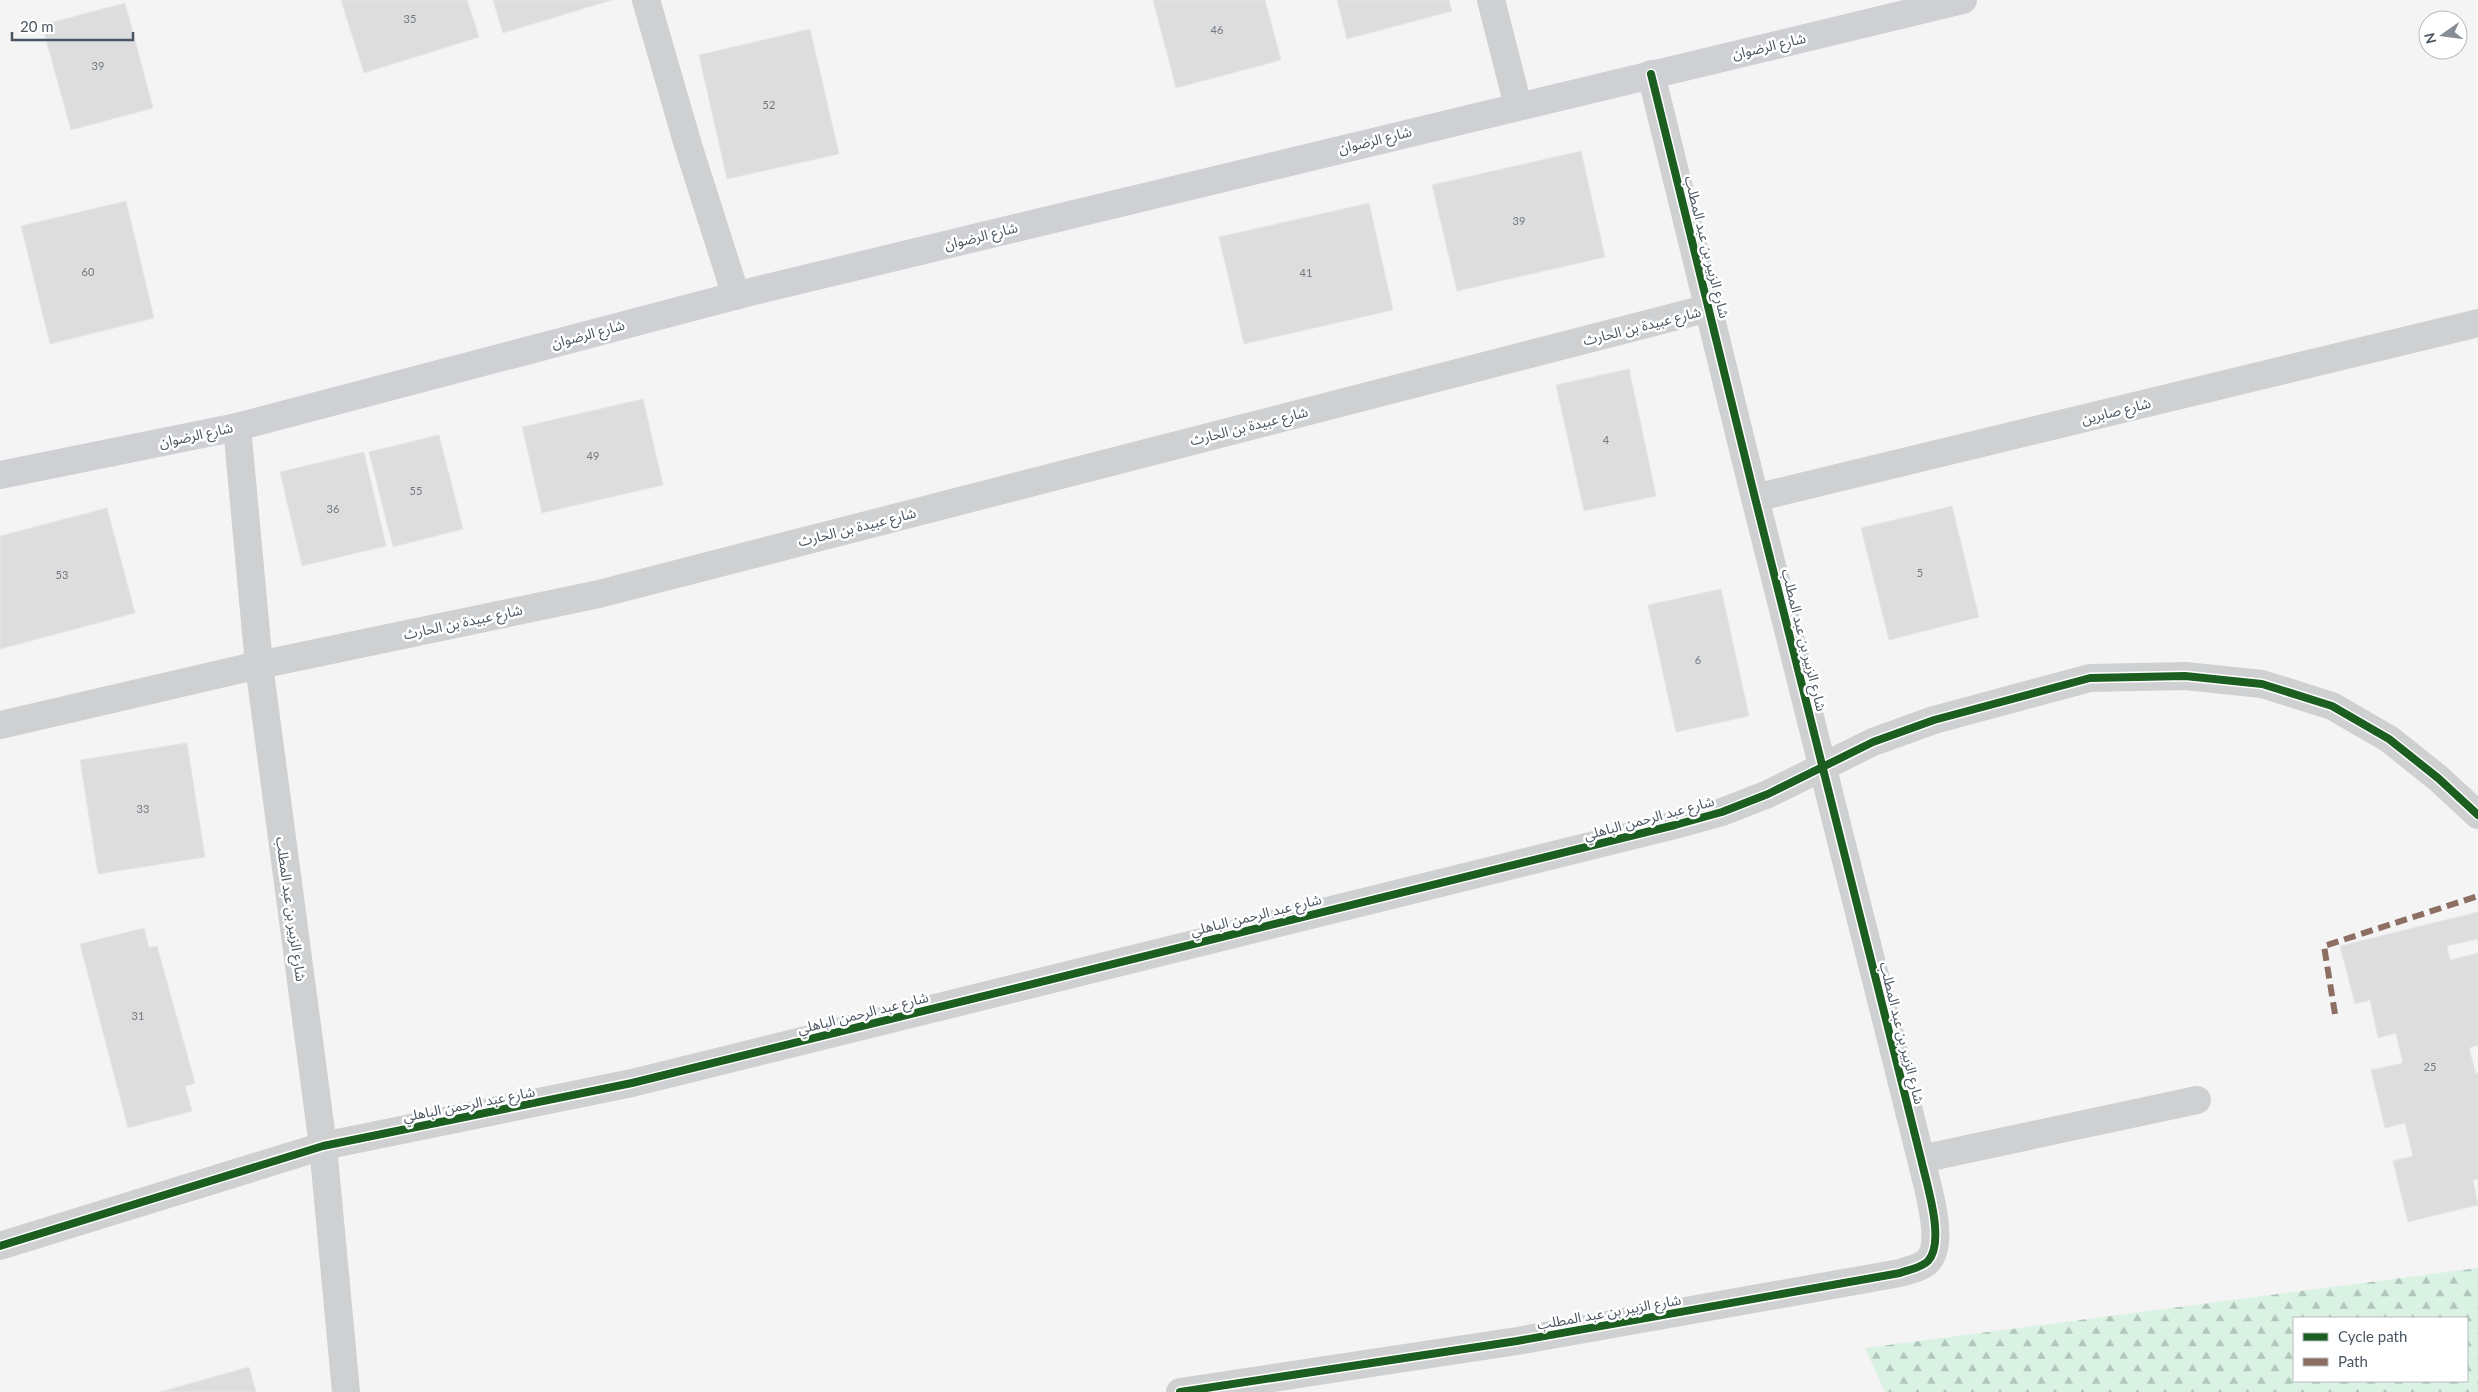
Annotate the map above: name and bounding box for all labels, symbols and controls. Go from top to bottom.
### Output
scale bar [12,10,134,42]
north arrow [2418,10,2468,60]
house number: 35 [404,12,416,25]
text: 20 m [20,17,54,35]
house number: 46 [1211,23,1223,36]
street label: شارع الرضوان [1730,29,1808,65]
text: N [2420,31,2439,46]
house number: 39 [92,59,104,72]
house number: 52 [763,98,775,111]
street label: شارع الرضوان [1336,122,1414,160]
street label: شارع الزبير بن عبد المطلب [1679,174,1733,321]
house number: 39 [1513,214,1525,227]
street label: شارع الرضوان [942,218,1020,256]
house number: 60 [82,265,95,278]
house number: 41 [1300,266,1312,279]
street label: شارع عبيدة بن الحارث [1581,303,1703,351]
street label: شارع الرضوان [549,316,627,354]
street label: شارع صابرين [2079,394,2153,430]
street label: شارع عبيدة بن الحارث [1188,403,1310,451]
street label: شارع الرضوان [157,418,235,454]
house number: 4 [1603,433,1610,446]
house number: 49 [587,449,599,462]
house number: 55 [410,484,422,497]
house number: 36 [327,502,339,515]
street label: شارع عبيدة بن الحارث [796,504,918,552]
house number: 5 [1917,566,1923,579]
street label: شارع الزبير بن عبد المطلب [1776,567,1830,714]
house number: 53 [56,568,68,581]
street label: شارع عبيدة بن الحارث [402,601,525,645]
house number: 6 [1695,653,1701,666]
street label: شارع عبد الرحمن الباهلي [1582,792,1717,846]
house number: 33 [137,802,149,815]
street label: شارع الزبير بن عبد المطلب [270,835,310,983]
street label: شارع عبد الرحمن الباهلي [1189,890,1324,942]
street label: شارع الزبير بن عبد المطلب [1874,960,1928,1107]
street label: شارع عبد الرحمن الباهلي [796,988,931,1040]
house number: 31 [132,1009,144,1022]
house number: 25 [2424,1060,2436,1073]
street label: شارع عبد الرحمن الباهلي [401,1082,537,1128]
street label: شارع الزبير بن عبد المطلب [1536,1290,1683,1336]
legend [2293,1317,2468,1382]
text: Cycle path [2338,1327,2407,1345]
text: Path [2338,1352,2368,1370]

